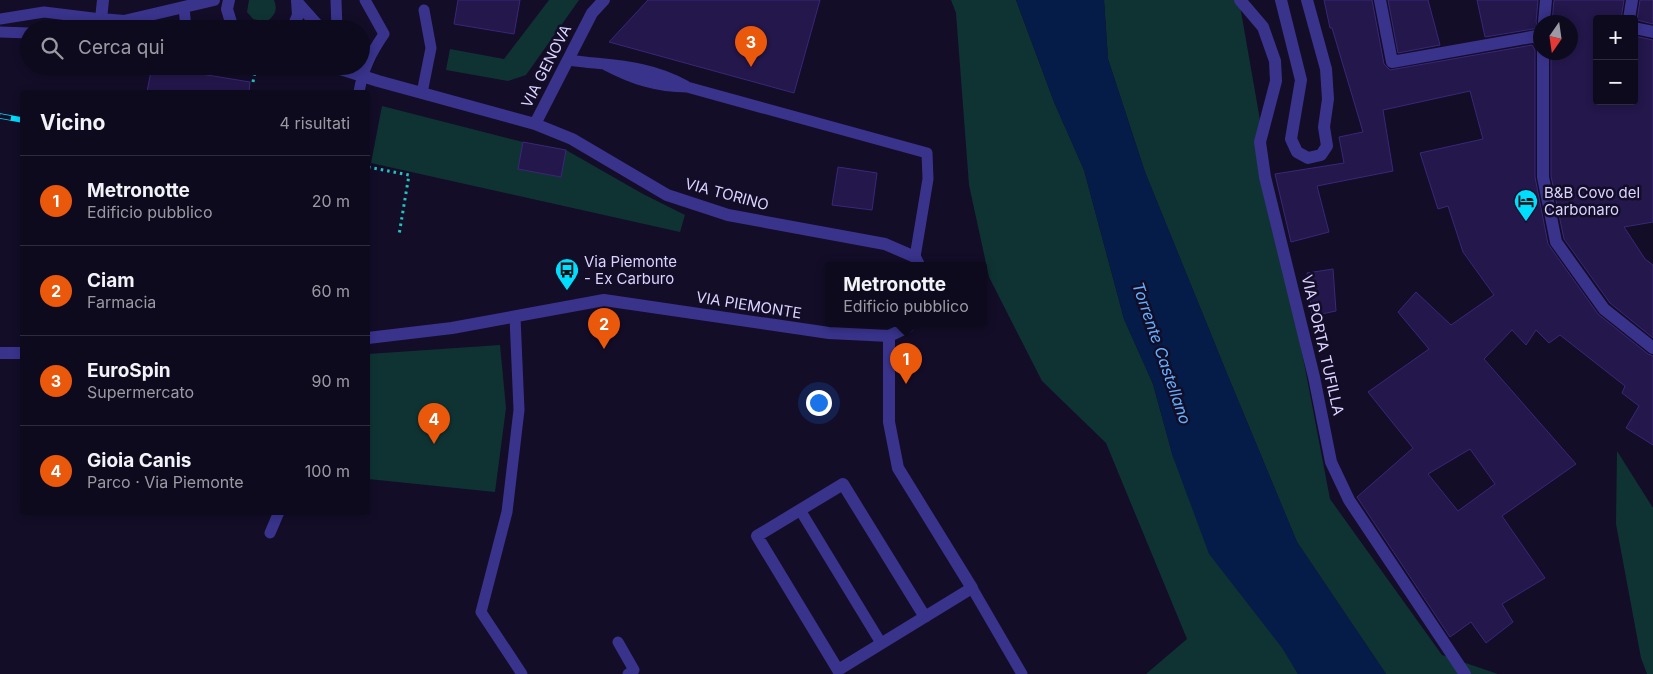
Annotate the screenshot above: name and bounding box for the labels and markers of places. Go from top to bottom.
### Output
pin: 3 [735,26,767,67]
place label: B&B Covo del Carbonaro [1544,183,1640,219]
hotel icon: B&B Covo del Carbonaro [1513,188,1539,222]
place label: Via Piemonte - Ex Carburo [584,252,677,288]
bus stop icon: Via Piemonte - Ex Carburo [554,257,580,291]
pin: 2 [588,308,620,349]
pin: 1 [890,343,922,384]
pin: 4 [418,403,450,444]

